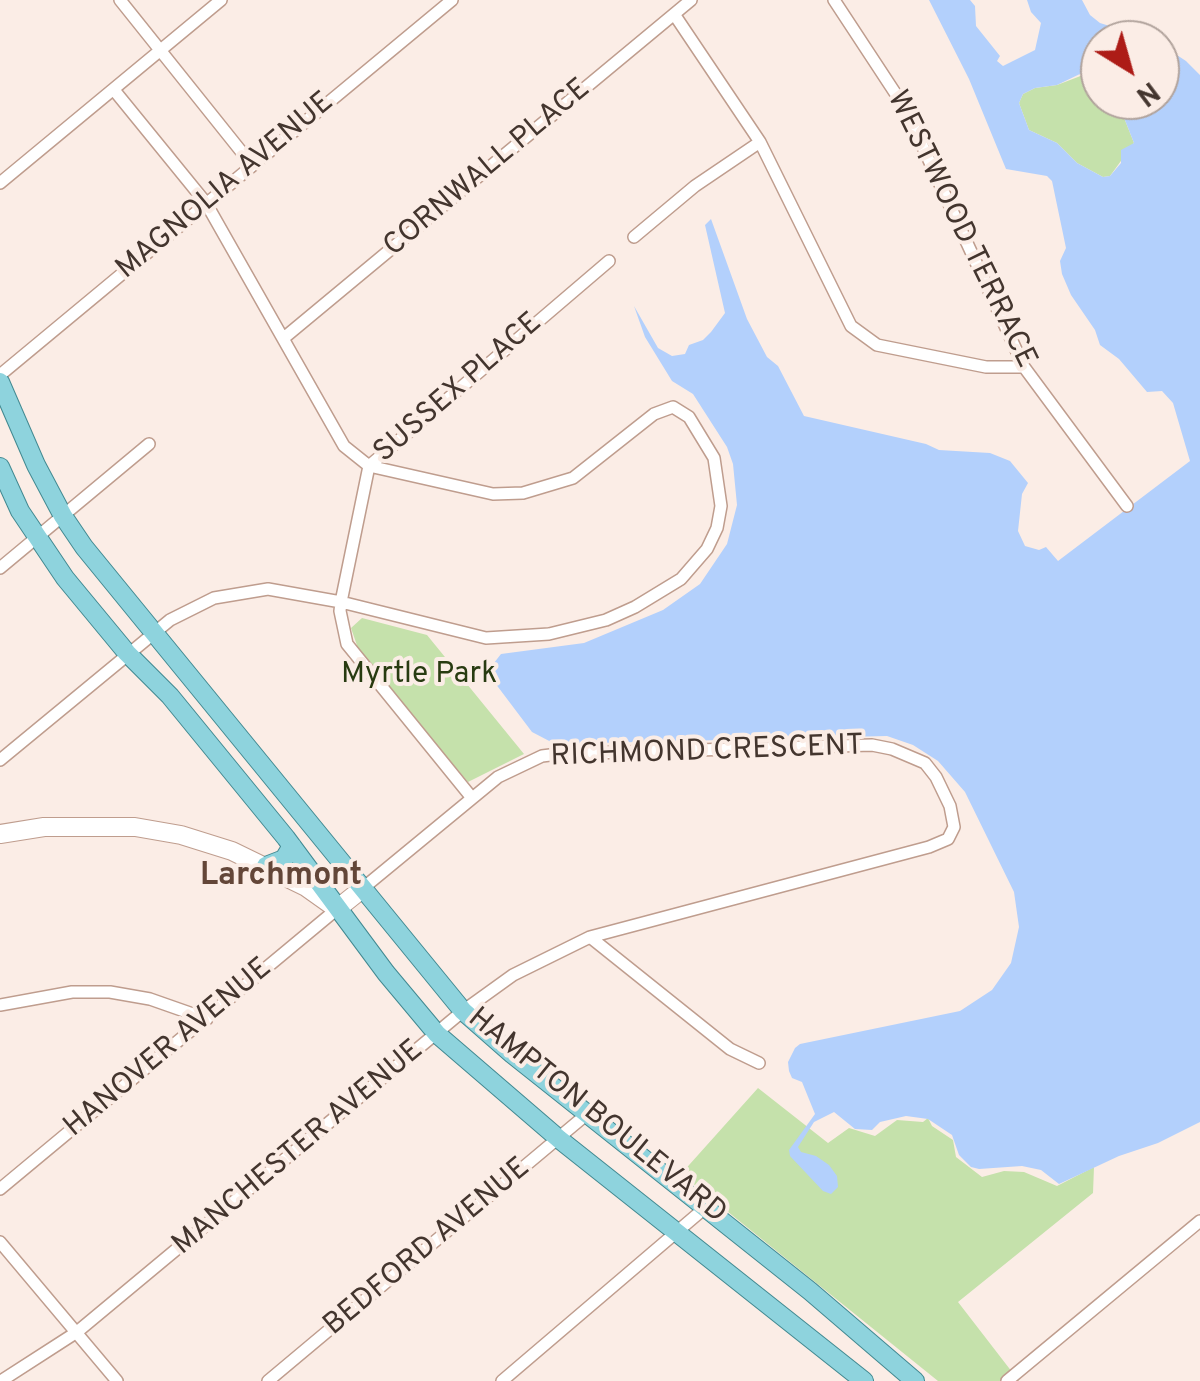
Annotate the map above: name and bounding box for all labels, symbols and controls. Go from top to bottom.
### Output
north arrow [1080,20,1180,120]
street label: CORNWALL PLACE [378,72,598,266]
text: N [1128,72,1166,113]
street label: WESTWOOD TERRACE [877,85,1043,375]
street label: MAGNOLIA AVENUE [110,86,342,288]
street label: SUSSEX PLACE [368,306,550,472]
park label: Myrtle Park [341,658,497,694]
street label: RICHMOND CRESCENT [550,730,864,776]
district label: Larchmont [200,859,362,897]
street label: HANOVER AVENUE [58,952,280,1146]
street label: HAMPTON BOULEVARD [459,1002,733,1232]
street label: MANCHESTER AVENUE [166,1034,432,1264]
street label: BEDFORD AVENUE [318,1151,538,1345]

